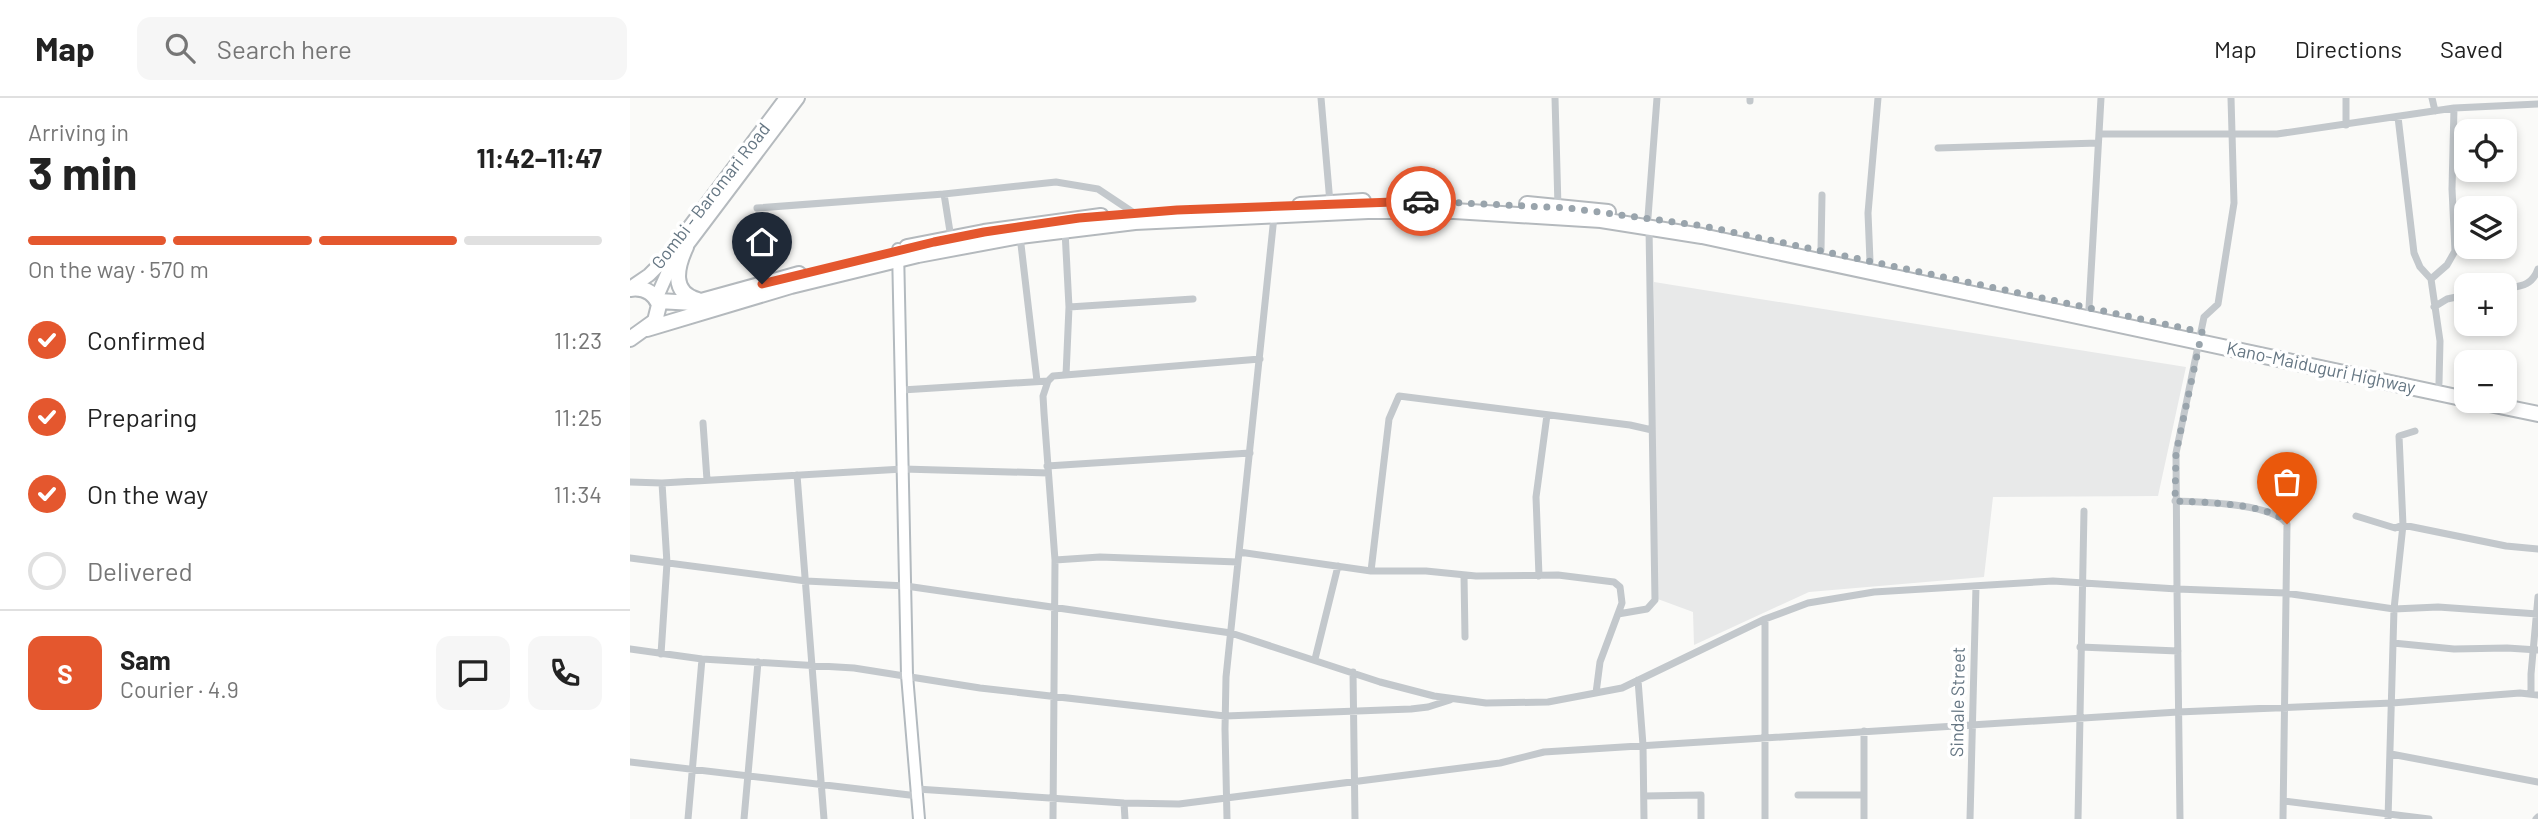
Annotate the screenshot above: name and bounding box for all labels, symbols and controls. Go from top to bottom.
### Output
search box [137,17,627,80]
text: Map [35,28,95,68]
icon: search [161,29,199,67]
text: Search here [217,33,352,64]
text: Map [2214,34,2257,63]
text: Directions [2295,34,2402,63]
text: Saved [2440,34,2503,63]
text: Arriving in [28,118,129,146]
street label: Gombi - Baromari Road [646,118,774,273]
map controls [2454,119,2517,413]
button: locate [2454,119,2517,182]
text: 11:42–11:47 [476,142,602,173]
text: 3 min [28,144,137,199]
courier [1386,166,1456,236]
icon: car [1402,182,1440,220]
button: layers [2454,196,2517,259]
pin [732,212,792,284]
icon: home [743,223,781,261]
text: On the way · 570 m [28,255,209,283]
button: + [2454,273,2517,336]
icon: check [28,321,66,359]
text: Confirmed [87,324,206,355]
text: 11:23 [554,326,602,354]
street label: Kano-Maiduguri Highway [2225,336,2418,398]
button: − [2454,350,2517,413]
icon: check [28,398,66,436]
text: Preparing [87,401,197,432]
text: 11:25 [554,403,602,431]
pin [2257,452,2317,524]
icon: bag [2268,463,2306,501]
icon: check [28,475,66,513]
text: On the way [87,478,208,509]
text: 11:34 [554,480,602,508]
text: Delivered [87,555,193,586]
button: chat [436,636,510,710]
button: phone [528,636,602,710]
text: Sam [120,644,171,675]
street label: Sindale Street [1945,647,1969,757]
text: S [57,658,73,689]
text: Courier · 4.9 [120,675,239,703]

